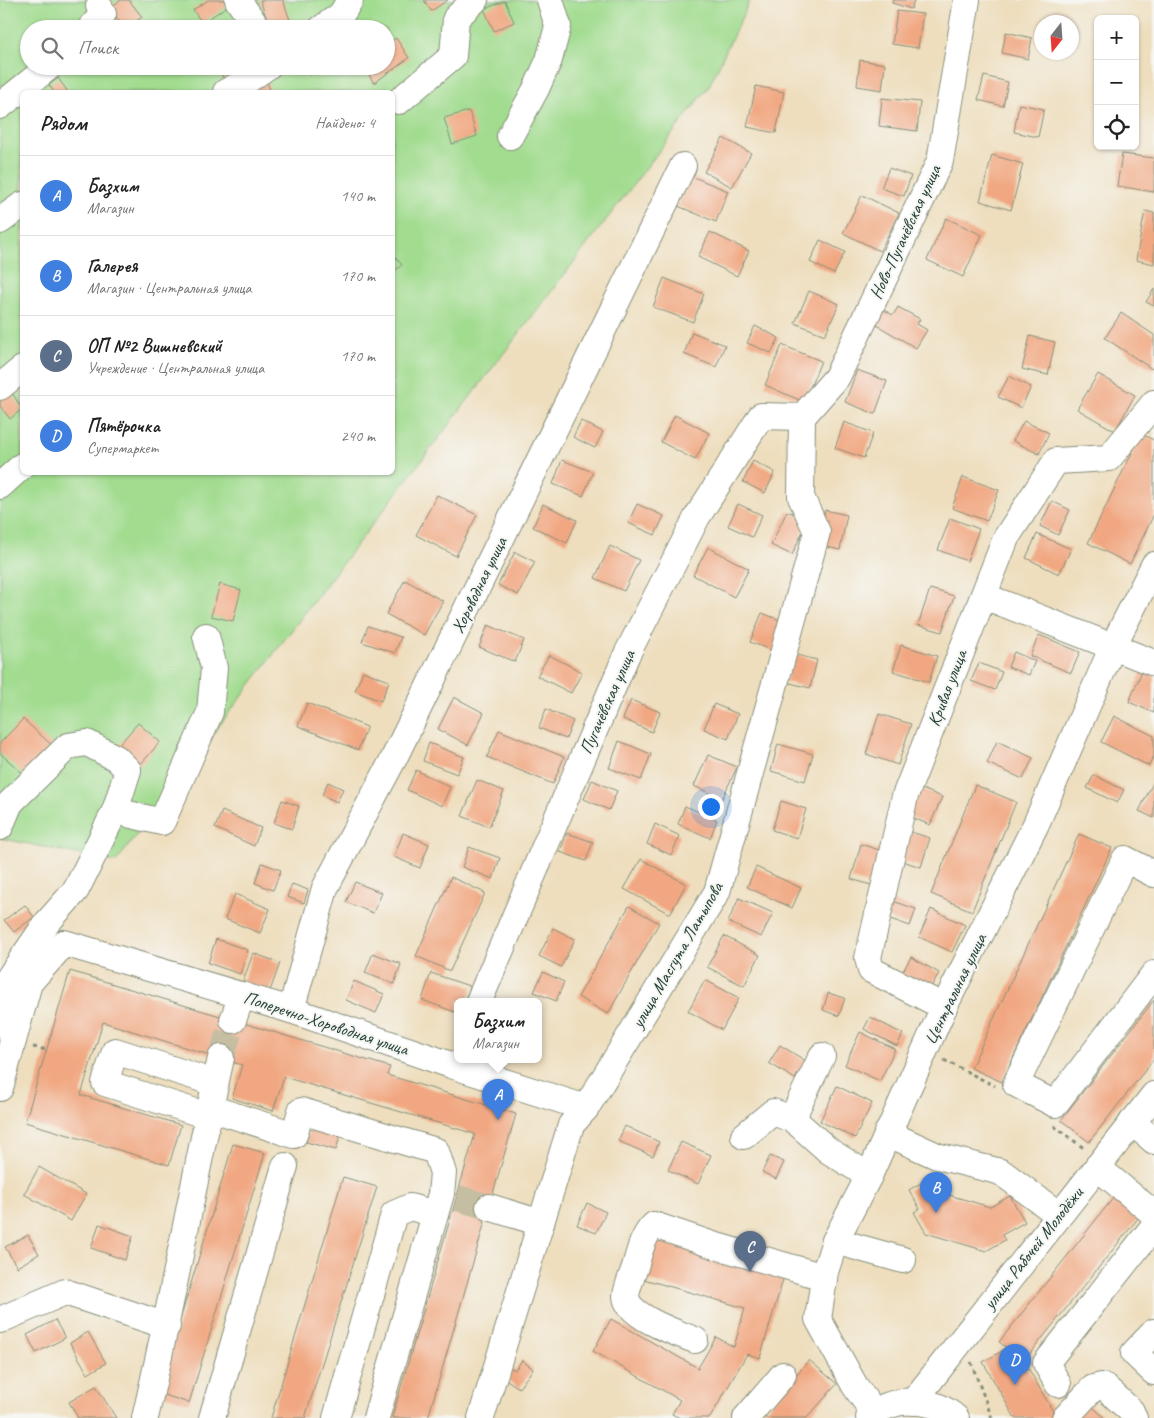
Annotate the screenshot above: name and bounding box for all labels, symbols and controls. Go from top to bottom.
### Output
north arrow [1034,15,1079,60]
map controls [1094,15,1139,150]
button: + [1094,15,1139,60]
search box [20,20,395,75]
icon: search [38,34,66,62]
text: Поиск [78,36,118,60]
button: − [1094,60,1139,105]
button: locate [1094,105,1139,150]
text: Рядом [40,110,87,136]
text: Найдено: 4 [315,113,375,133]
street label: Ново-Пугачёвская улица [864,160,946,302]
text: Базхим [87,174,139,198]
text: A [52,186,60,206]
text: 140 m [341,186,375,206]
text: Магазин [87,198,134,218]
text: Галерея [87,254,137,278]
text: B [52,266,60,286]
text: 170 m [341,266,375,286]
text: Магазин · Центральная улица [87,278,252,298]
text: ОП №2 Вишневский [87,334,222,358]
text: C [52,346,60,366]
text: 170 m [341,346,375,366]
text: Учреждение · Центральная улица [87,358,264,378]
text: Пятёрочка [87,414,160,438]
text: D [51,426,61,446]
text: 240 m [341,426,375,446]
text: Супермаркет [87,438,158,458]
street label: Хороводная улица [446,532,512,637]
street label: Пугачёвская улица [574,645,640,757]
street label: Кривая улица [922,645,972,729]
your location [698,794,724,820]
street label: улица Масгута Латыпова [626,877,729,1033]
street label: Центральная улица [919,929,992,1048]
street label: Поперечно-Хороводная улица [241,986,413,1061]
popup [454,998,542,1063]
text: Базхим [472,1009,524,1033]
text: Магазин [472,1033,519,1053]
pin: A [482,1079,514,1120]
pin: B [920,1172,952,1213]
street label: улица Рабочей Молодёжи [978,1181,1088,1314]
pin: C [734,1231,766,1272]
pin: D [999,1344,1031,1385]

